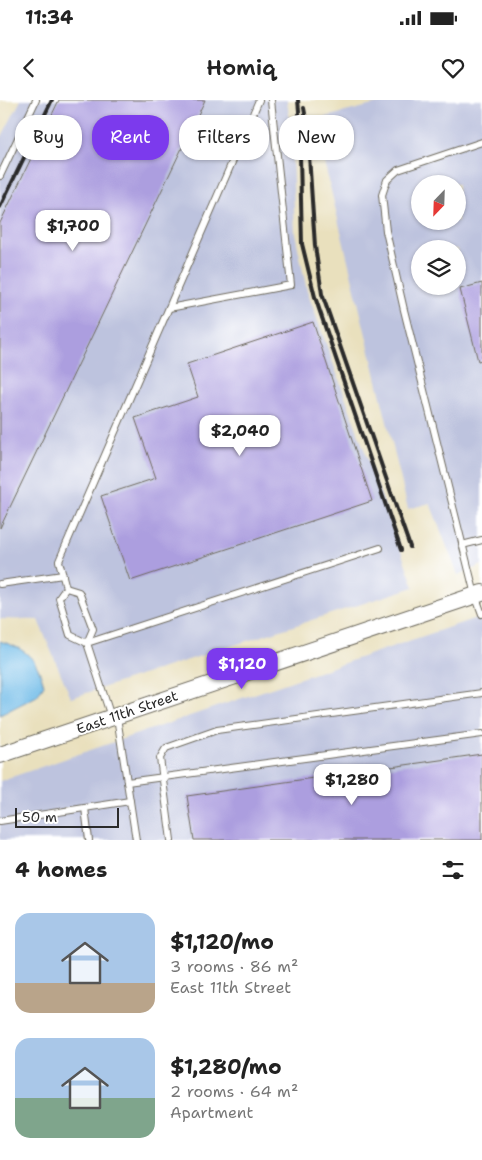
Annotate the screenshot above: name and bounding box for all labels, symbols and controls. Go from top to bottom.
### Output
text: 11:34 [25,5,73,30]
text: Homiq [206,53,276,82]
icon: back [15,54,43,82]
icon: heart [439,54,467,82]
chip: Buy [15,115,82,160]
chip: Rent [92,115,169,160]
chip: Filters [179,115,269,160]
chip: New [279,115,354,160]
north arrow [411,175,466,230]
map controls [411,175,466,295]
pin: $1,700 [32,210,114,252]
text: $1,700 [46,215,100,236]
button: layers [411,240,466,295]
pin: $2,040 [199,414,281,457]
text: $2,040 [210,420,270,441]
pin: $1,120 [201,648,283,690]
text: $1,120 [218,653,266,674]
street label: East 11th Street [74,686,180,738]
pin: $1,280 [311,764,393,806]
text: $1,280 [325,769,379,790]
scale bar [15,805,119,828]
text: 50 m [22,808,57,826]
text: 4 homes [15,856,107,884]
icon: filters [439,856,467,884]
text: $1,120/mo [170,928,274,956]
icon: home [55,933,115,993]
text: 3 rooms · 86 m² [170,956,298,977]
text: East 11th Street [170,977,291,998]
text: $1,280/mo [170,1053,282,1081]
icon: home [55,1058,115,1118]
text: 2 rooms · 64 m² [170,1081,298,1102]
text: Apartment [170,1102,253,1123]

